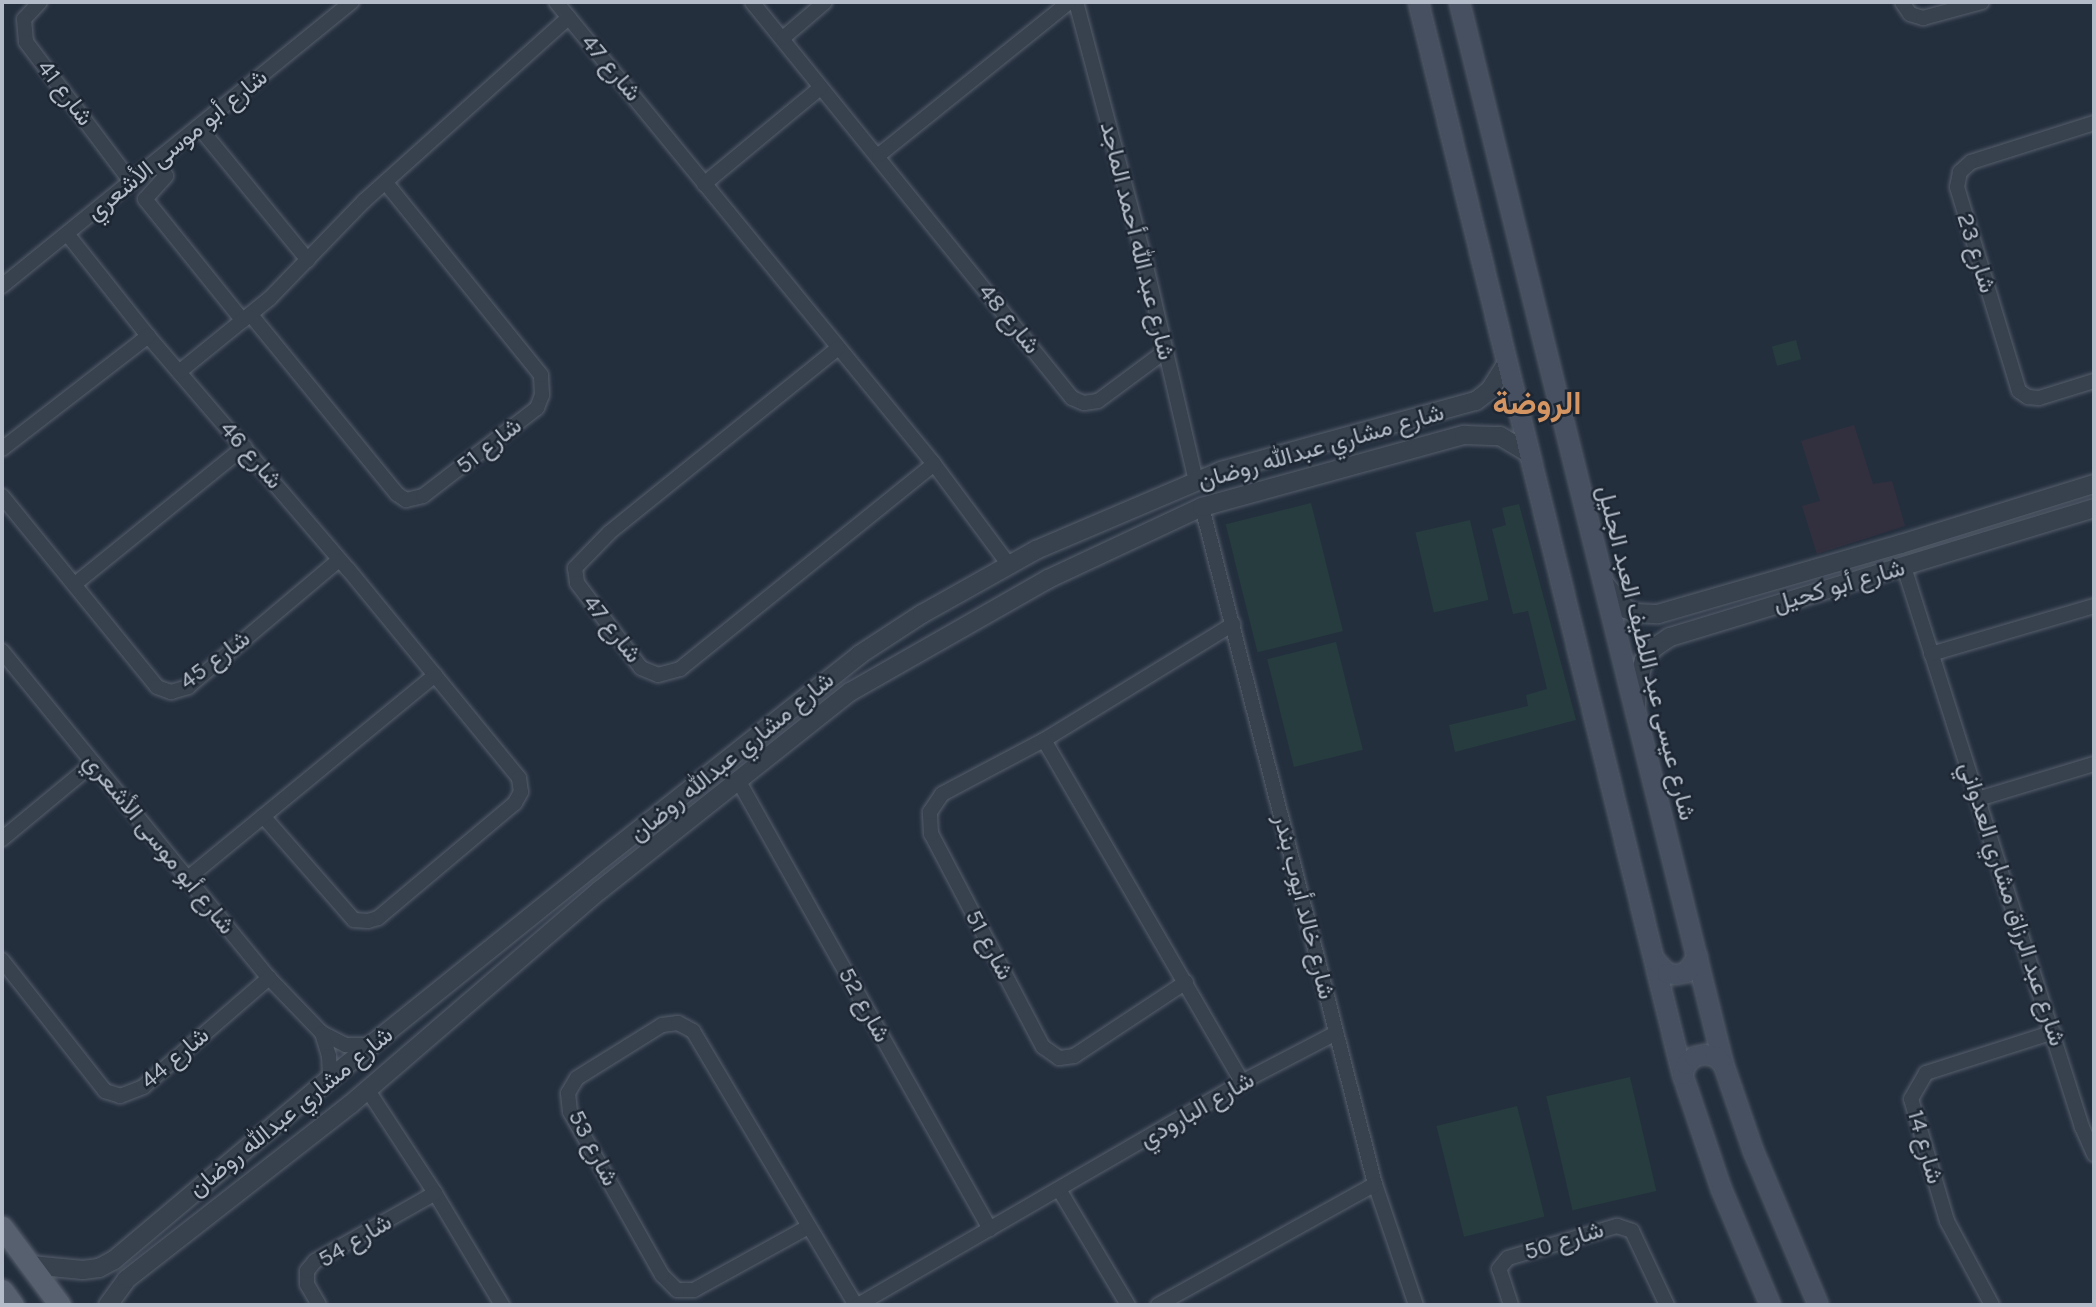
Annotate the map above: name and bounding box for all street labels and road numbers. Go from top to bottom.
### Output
street label: شارع 47 [575,29,647,107]
street label: شارع 41 [31,54,99,132]
street label: شارع أبو موسى الأشعري [81,63,273,227]
street label: شارع عبد الله أحمد الماجد [1093,119,1181,363]
street label: شارع 23 [1950,210,2002,296]
street label: شارع 48 [972,278,1046,360]
street label: شارع مشاري عبدالله روضان [1195,398,1447,496]
street label: شارع 51 [450,411,528,481]
street label: شارع 46 [214,415,288,495]
street label: شارع عيسى عبد اللطيف العبد الجليل [1590,483,1702,823]
street label: شارع أبو كحيل [1770,553,1908,619]
street label: شارع 47 [576,589,648,669]
street label: شارع 45 [174,624,256,696]
street label: شارع مشاري عبدالله روضان [624,666,840,848]
street label: شارع أبو موسى الأشعري [77,748,241,940]
street label: شارع عبد الرزاق مشاري العدواني [1952,758,2072,1050]
street label: شارع خالد أيوب بندر [1267,812,1341,1002]
street label: شارع 51 [959,905,1019,985]
street label: شارع 52 [832,962,896,1048]
street label: شارع 44 [135,1021,215,1095]
street label: شارع مشاري عبدالله روضان [183,1021,399,1203]
street label: شارع البارودي [1134,1066,1260,1154]
street label: شارع 53 [562,1105,624,1191]
street label: شارع 14 [1901,1107,1949,1187]
street label: شارع 54 [313,1208,397,1274]
street label: شارع 50 [1521,1215,1607,1267]

